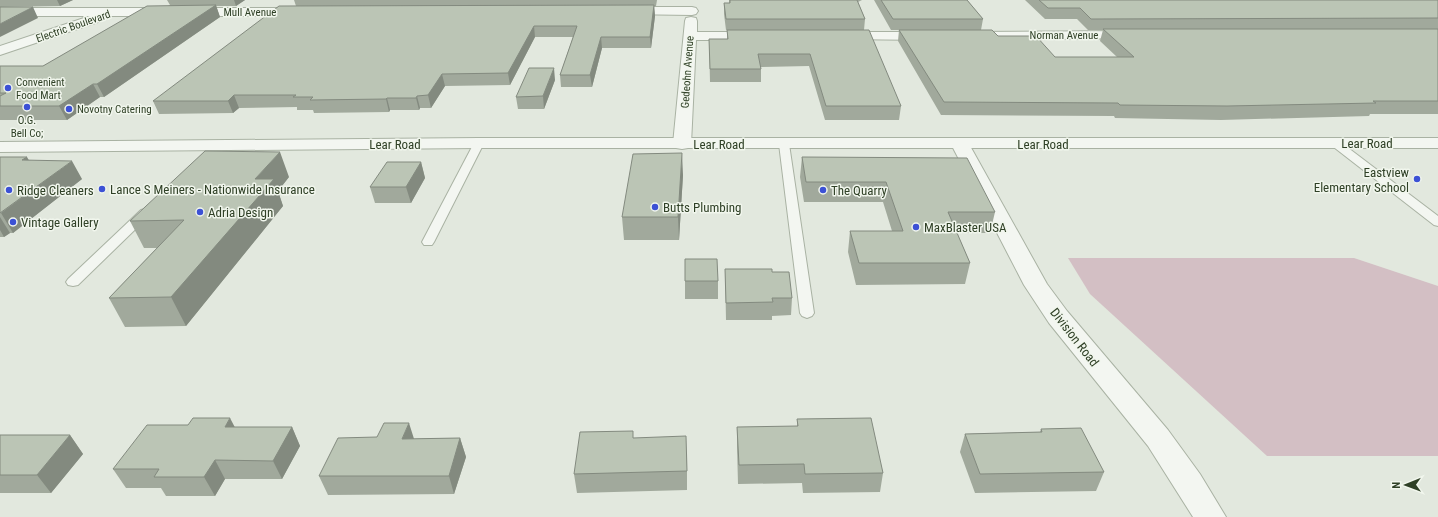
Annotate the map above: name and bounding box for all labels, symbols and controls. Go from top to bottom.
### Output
street label: Mull Avenue [224,6,276,19]
street label: Electric Boulevard [34,8,112,45]
street label: Norman Avenue [1030,29,1098,42]
street label: Gedeohn Avenue [678,35,697,109]
place label: Convenient Food Mart [16,76,64,102]
marker: Convenient Food Mart [3,83,13,93]
marker: O.G. Bell Co; [22,102,32,112]
place label: Novotny Catering [77,103,152,116]
marker: Novotny Catering [64,104,74,114]
place label: O.G. Bell Co; [11,114,43,140]
street label: Lear Road [1341,136,1393,151]
street label: Lear Road [369,137,421,152]
street label: Lear Road [693,137,745,152]
street label: Lear Road [1017,137,1069,152]
place label: Eastview Elementary School [1314,165,1410,195]
marker: Eastview Elementary School [1412,174,1422,184]
place label: Lance S Meiners - Nationwide Insurance [110,182,315,197]
place label: Ridge Cleaners [17,183,94,198]
place label: The Quarry [831,183,887,198]
marker: Lance S Meiners - Nationwide Insurance [97,184,107,194]
marker: Ridge Cleaners [4,185,14,195]
marker: The Quarry [818,185,828,195]
place label: Butts Plumbing [663,200,741,215]
marker: Butts Plumbing [650,202,660,212]
place label: Adria Design [208,205,273,220]
marker: Adria Design [195,207,205,217]
place label: Vintage Gallery [21,215,99,230]
marker: Vintage Gallery [8,217,18,227]
place label: MaxBlaster USA [924,220,1007,235]
marker: MaxBlaster USA [911,222,921,232]
street label: Division Road [1047,305,1102,369]
north arrow [1386,465,1426,505]
text: N [1390,481,1403,489]

